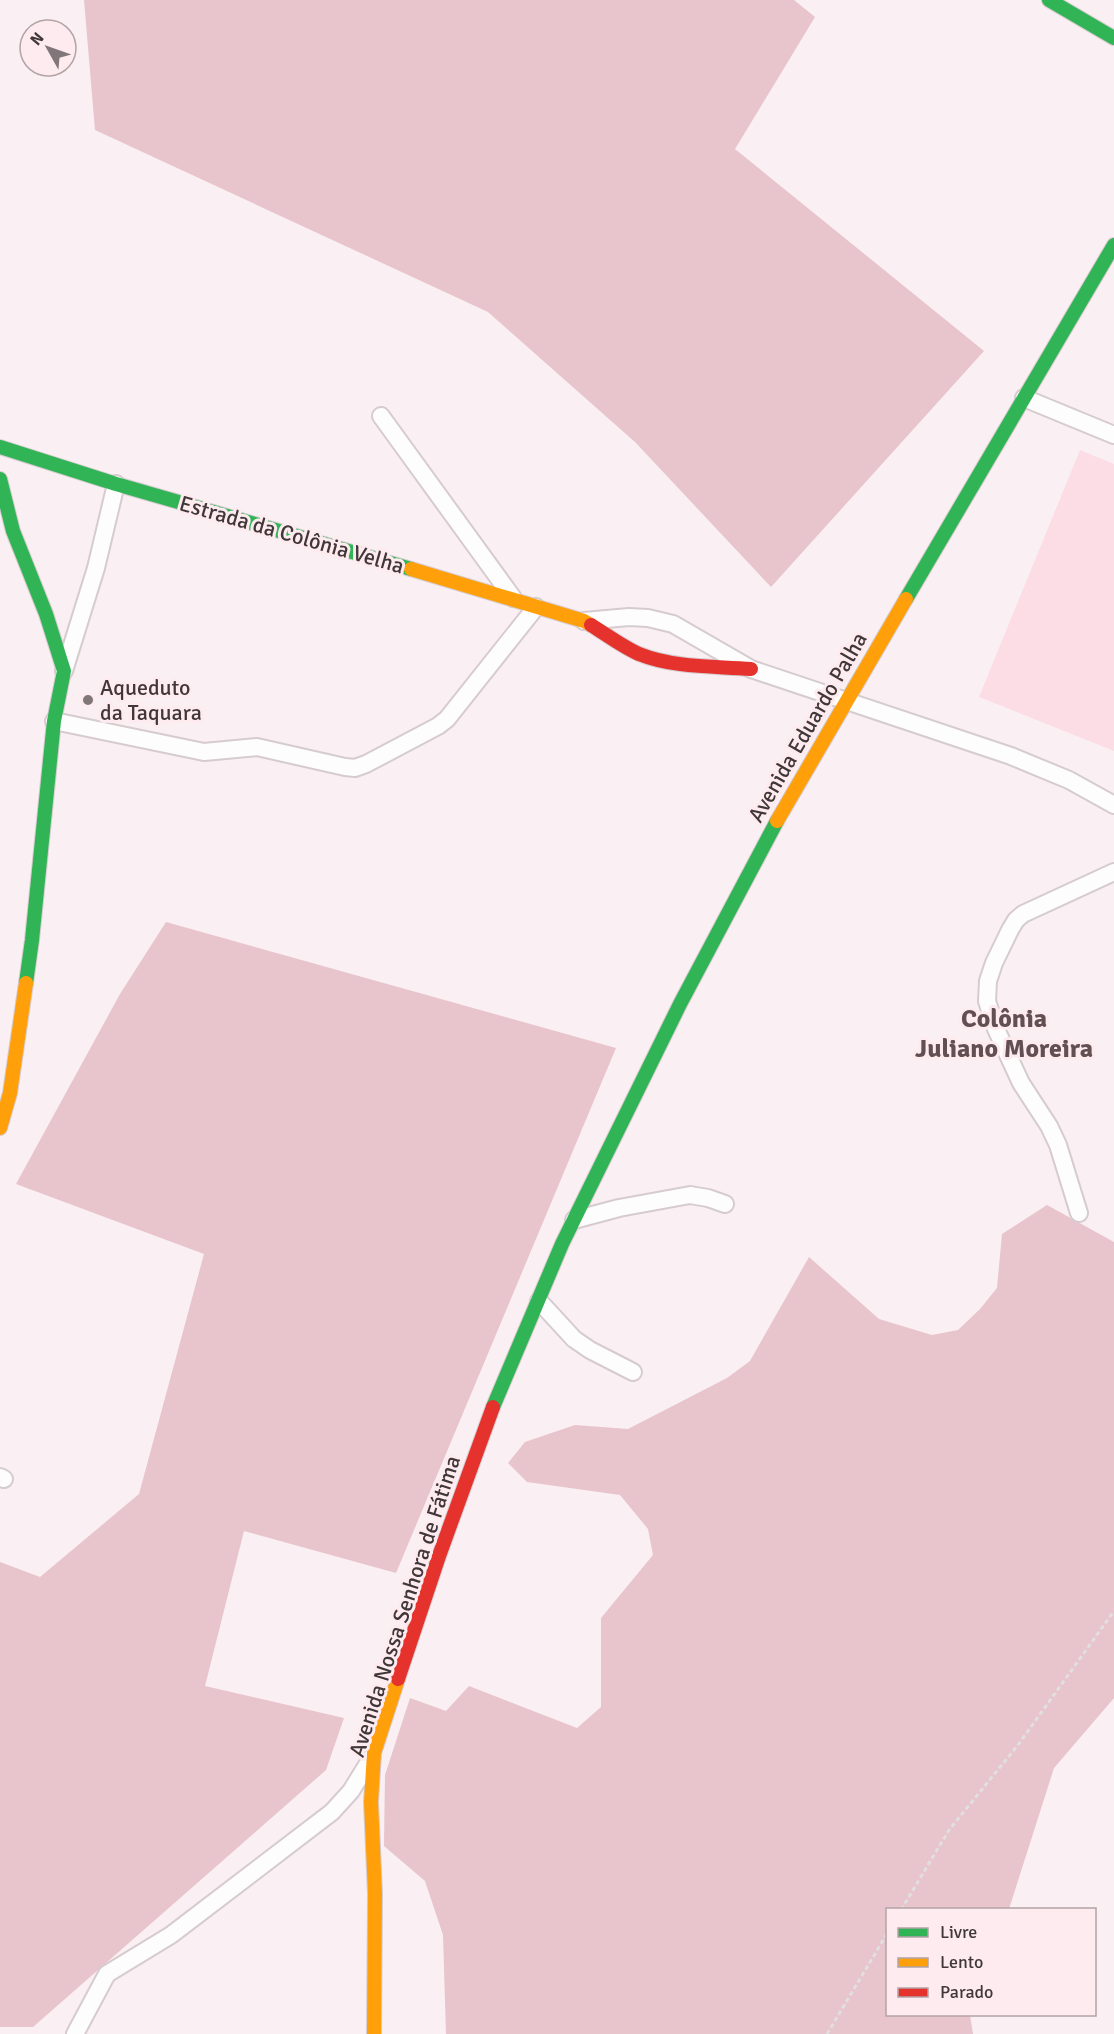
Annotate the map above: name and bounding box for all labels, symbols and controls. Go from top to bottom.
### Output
north arrow [18,18,78,78]
text: N [26,28,49,50]
street label: Estrada da Colônia Velha [176,489,407,579]
street label: Avenida Eduardo Palha [742,627,873,827]
place label: Aqueduto da Taquara [100,674,202,726]
marker: Aqueduto da Taquara [81,693,95,707]
district label: Colônia Juliano Moreira [915,1003,1093,1065]
street label: Avenida Nossa Senhora de Fátima [343,1452,466,1760]
legend [886,1908,1096,2016]
text: Livre [940,1921,977,1943]
text: Lento [940,1951,983,1973]
text: Parado [940,1981,993,2003]

